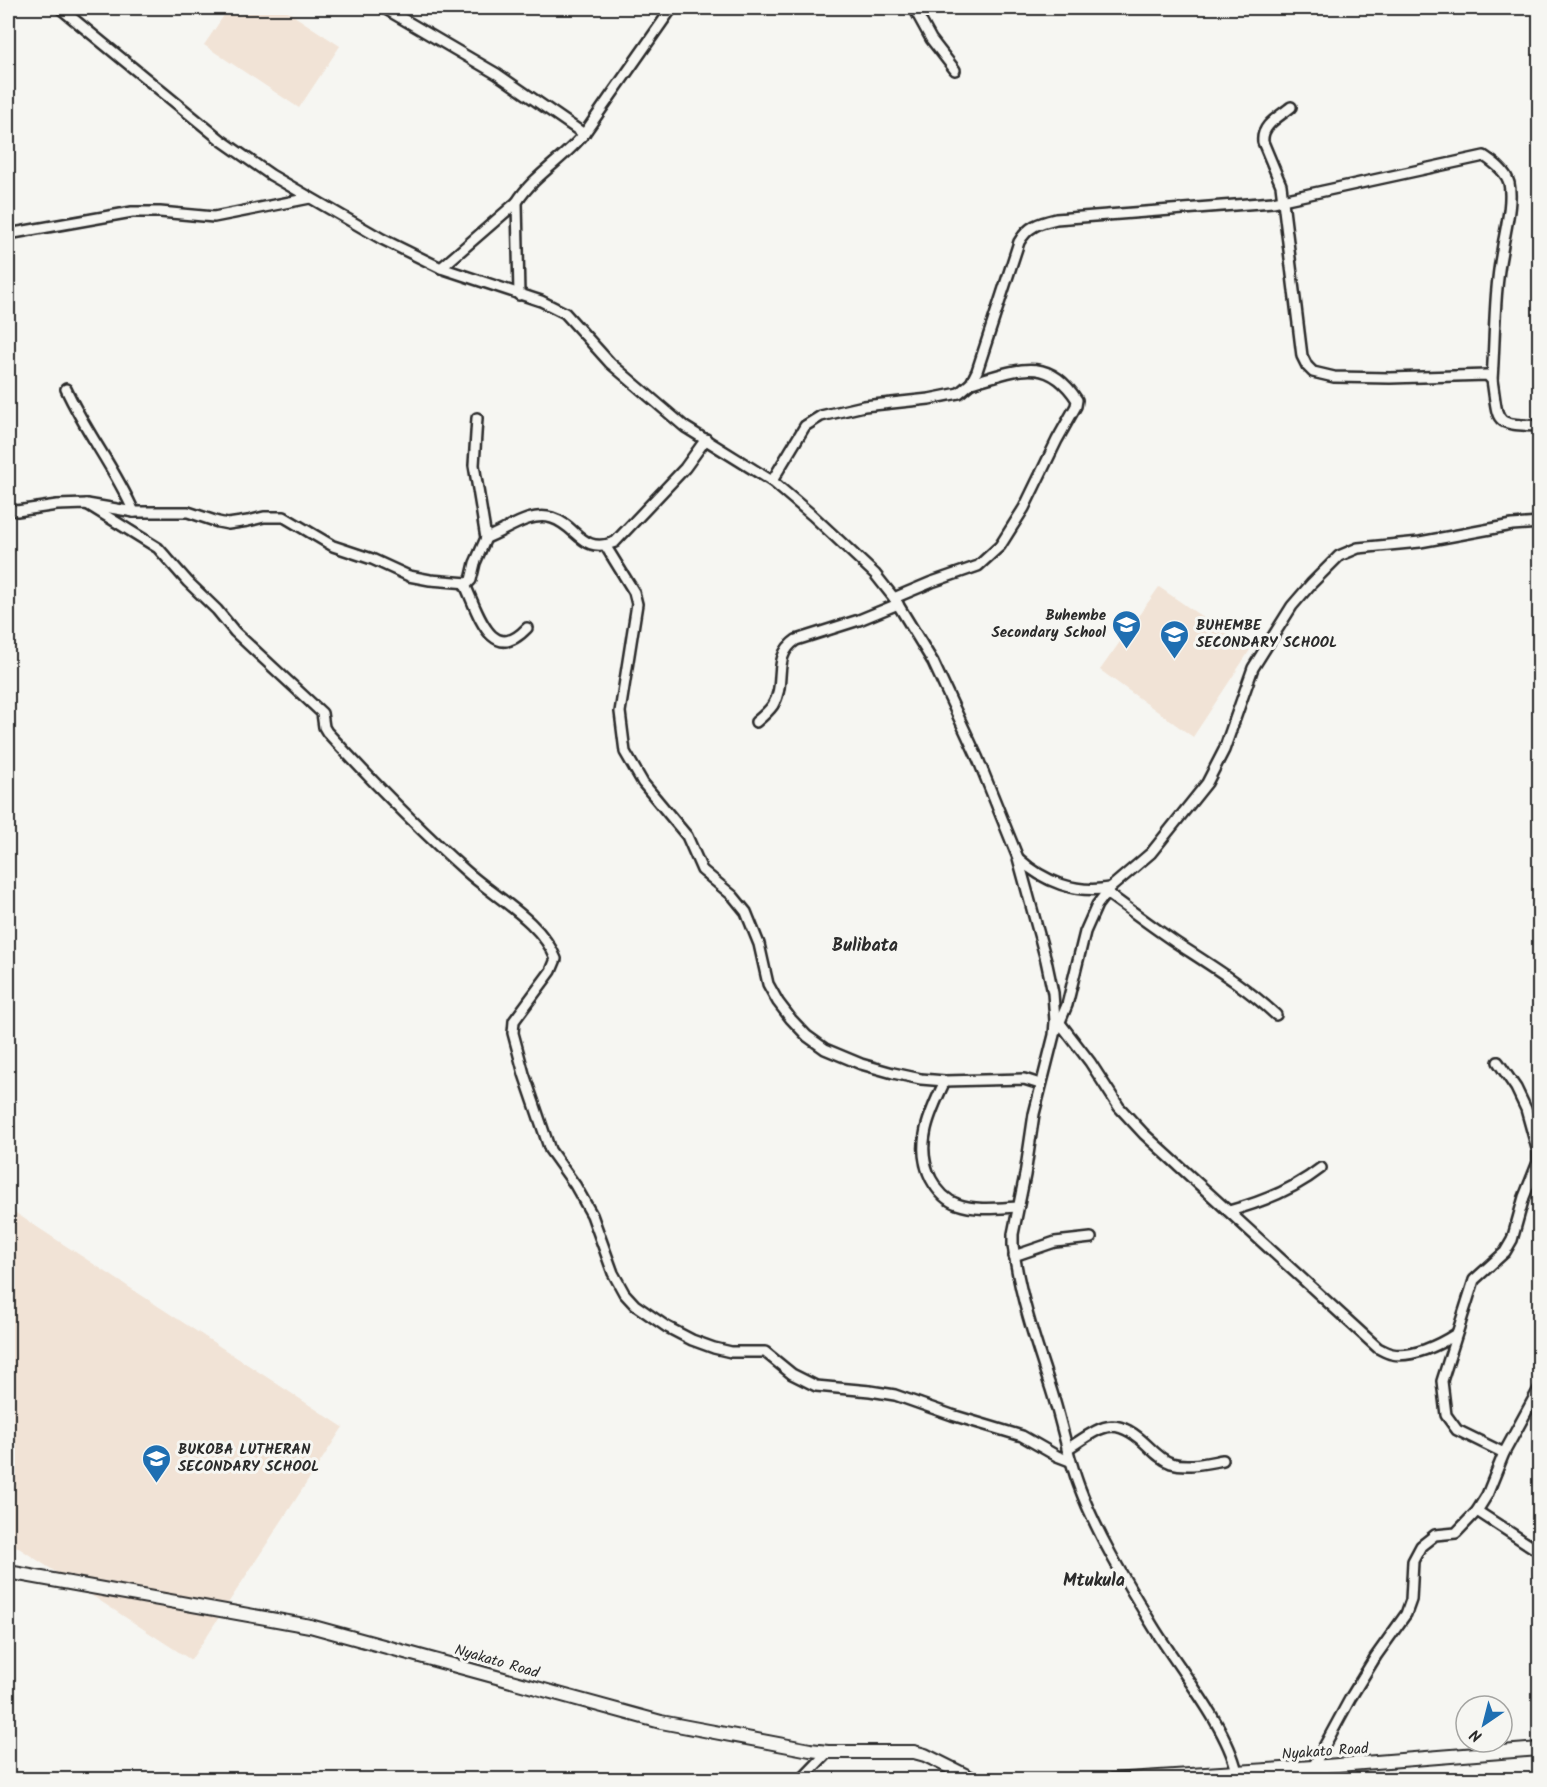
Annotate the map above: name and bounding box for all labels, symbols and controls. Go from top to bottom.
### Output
place label: Buhembe Secondary School [991,604,1107,645]
school or university icon: Buhembe Secondary School [1111,608,1143,650]
place label: BUHEMBE SECONDARY SCHOOL [1196,614,1337,655]
school or university icon: BUHEMBE SECONDARY SCHOOL [1159,618,1191,660]
district label: Bulibata [832,932,898,961]
place label: BUKOBA LUTHERAN SECONDARY SCHOOL [178,1438,319,1479]
school or university icon: BUKOBA LUTHERAN SECONDARY SCHOOL [141,1442,173,1484]
district label: Mtukula [1063,1567,1125,1596]
street label: Nyakato Road [452,1638,542,1686]
north arrow [1454,1694,1514,1754]
text: N [1465,1722,1488,1748]
street label: Nyakato Road [1281,1737,1370,1767]

